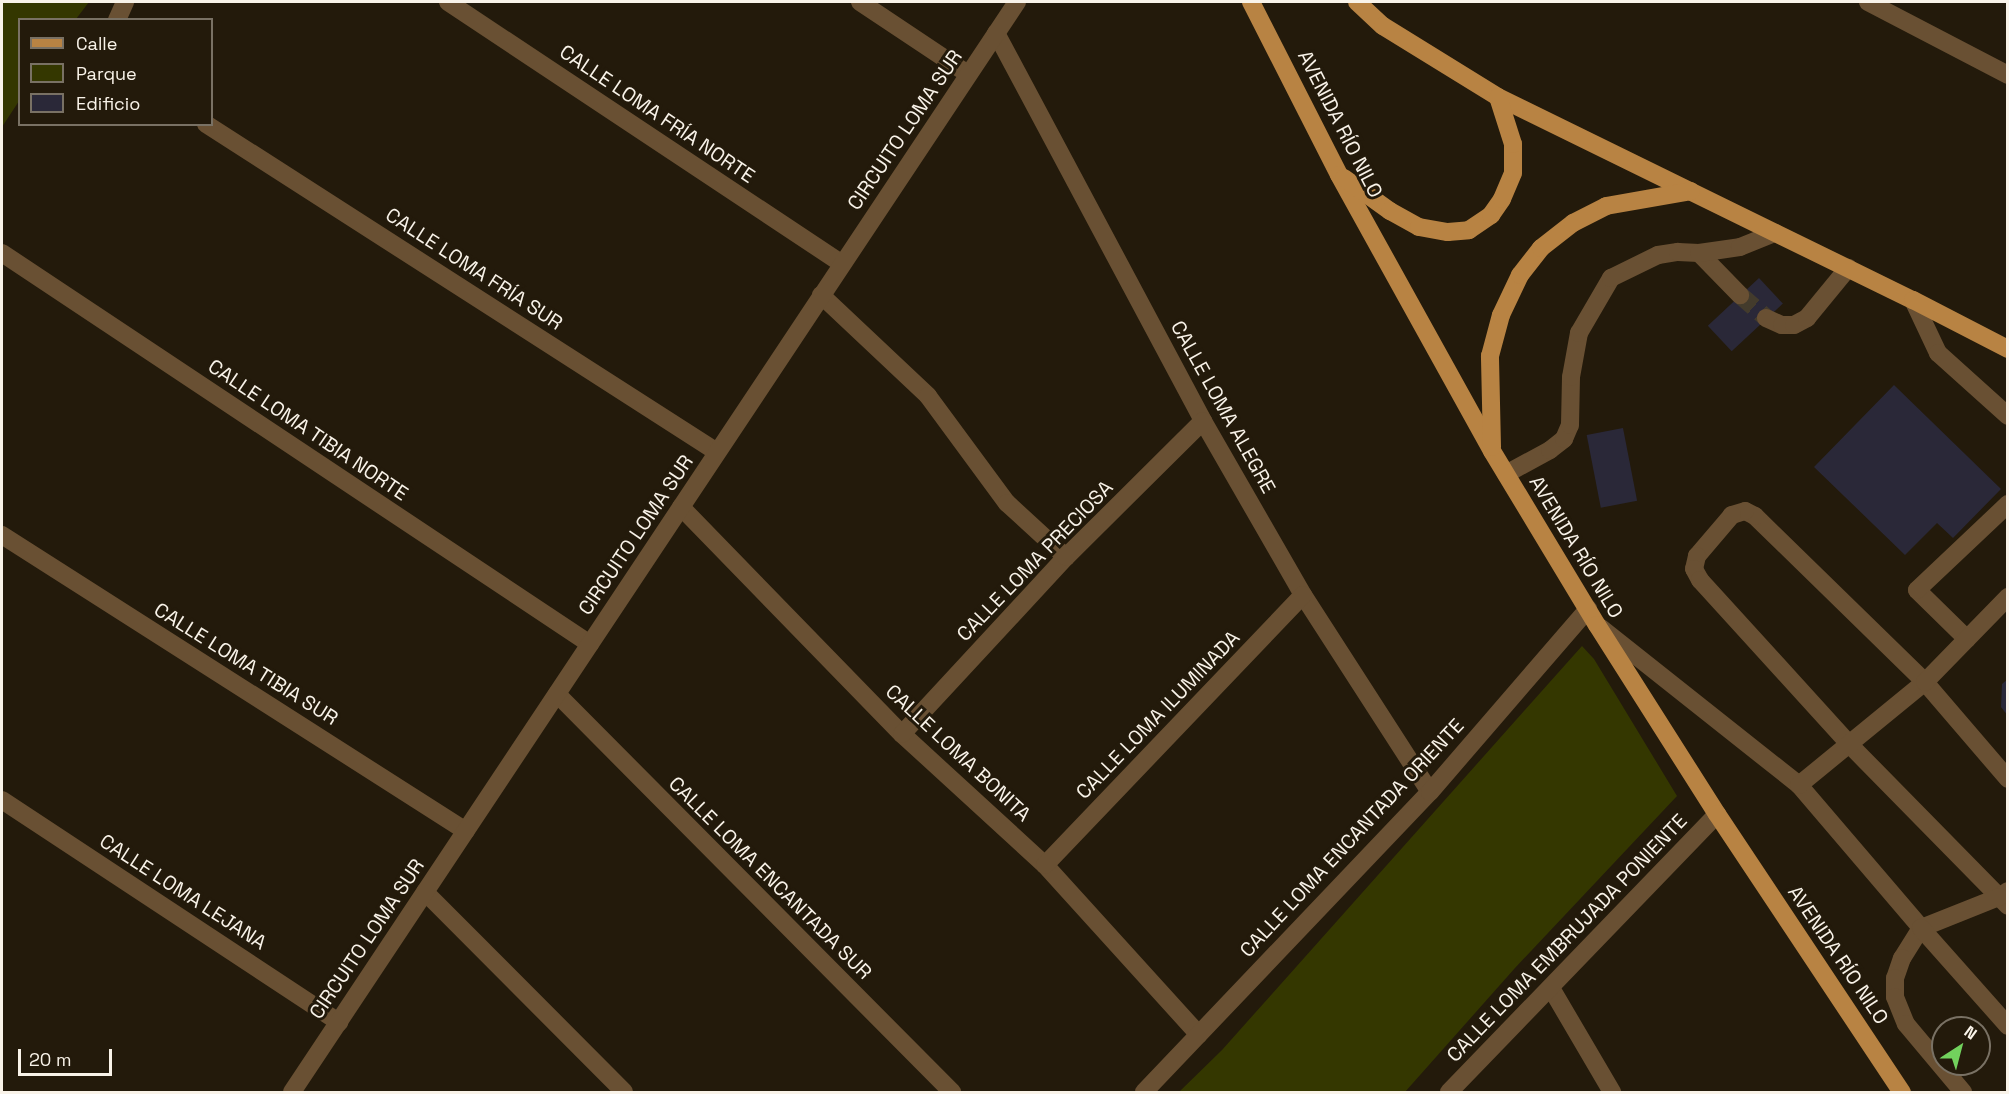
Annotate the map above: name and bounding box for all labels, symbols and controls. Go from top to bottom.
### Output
legend [18,18,213,126]
text: Calle [76,32,117,55]
street label: CALLE LOMA FRÍA NORTE [555,40,759,188]
street label: CIRCUITO LOMA SUR [842,45,968,215]
street label: AVENIDA RÍO NILO [1292,46,1388,202]
text: Parque [76,62,137,85]
text: Edificio [76,92,140,115]
street label: CALLE LOMA FRÍA SUR [381,203,567,335]
street label: CALLE LOMA ALEGRE [1165,316,1281,498]
street label: CALLE LOMA TIBIA NORTE [203,354,413,506]
street label: CIRCUITO LOMA SUR [573,450,699,620]
street label: AVENIDA RÍO NILO [1524,471,1628,623]
street label: CALLE LOMA PRECIOSA [952,476,1118,646]
street label: CALLE LOMA TIBIA SUR [149,597,343,731]
street label: CALLE LOMA ILUMINADA [1071,626,1245,804]
street label: CALLE LOMA BONITA [880,679,1036,827]
street label: CALLE LOMA ENCANTADA ORIENTE [1235,714,1469,962]
street label: CALLE LOMA ENCANTADA SUR [663,771,877,985]
street label: CALLE LOMA EMBRUJADA PONIENTE [1442,809,1692,1067]
street label: CALLE LOMA LEJANA [95,829,271,955]
street label: CIRCUITO LOMA SUR [304,854,430,1024]
street label: AVENIDA RÍO NILO [1783,881,1893,1029]
north arrow [1931,1016,1991,1076]
text: N [1960,1021,1981,1044]
scale bar [21,1037,116,1075]
text: 20 m [29,1048,72,1071]

